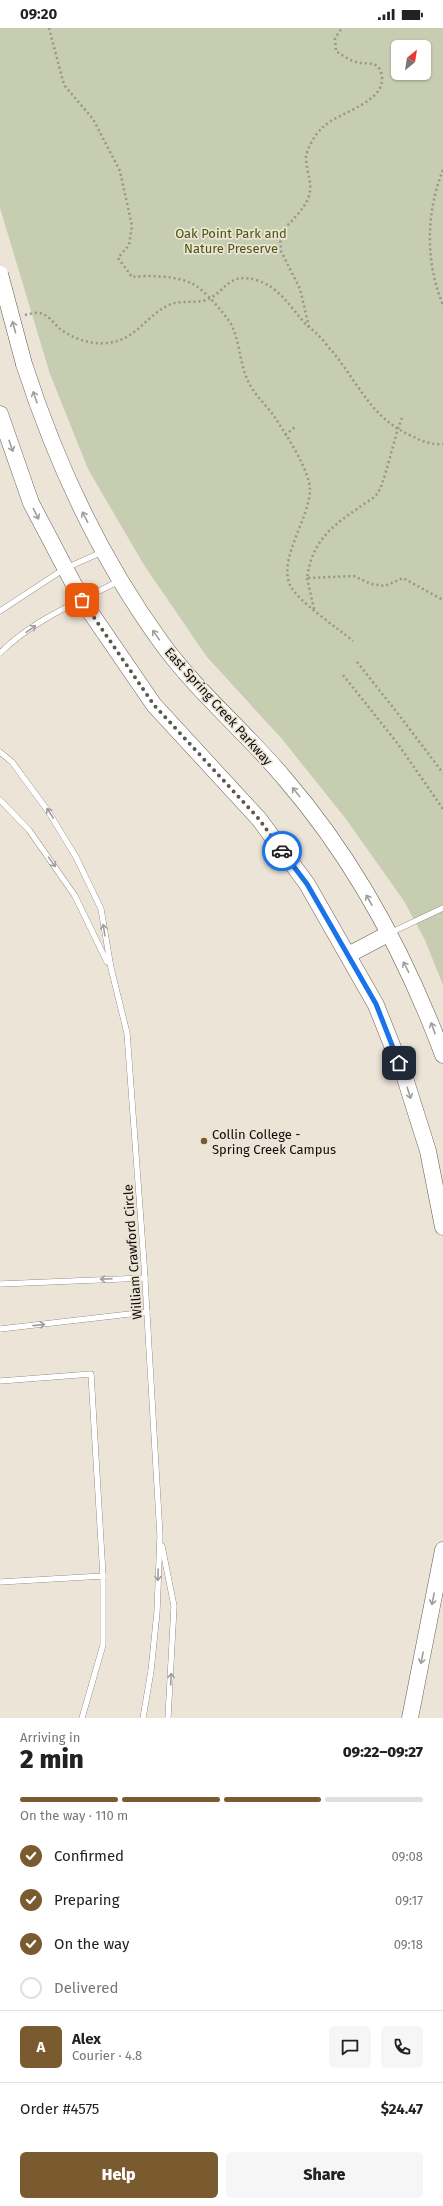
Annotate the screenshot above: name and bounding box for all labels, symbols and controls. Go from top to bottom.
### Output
text: 09:20 [20,5,57,23]
north arrow [391,40,431,80]
map controls [391,40,431,80]
park label: Oak Point Park and Nature Preserve [175,226,287,256]
one-way arrow [10,320,17,333]
one-way arrow [30,391,38,403]
one-way arrow [8,439,15,452]
one-way arrow [33,508,40,520]
one-way arrow [81,511,88,523]
pin [65,583,99,617]
icon: bag [71,589,93,611]
one-way arrow [25,625,36,633]
one-way arrow [152,630,160,641]
street label: East Spring Creek Parkway [162,644,276,769]
one-way arrow [292,787,301,798]
one-way arrow [45,807,53,819]
courier [262,831,302,871]
icon: car [271,840,293,862]
one-way arrow [48,856,56,867]
one-way arrow [365,894,373,906]
one-way arrow [100,924,108,937]
one-way arrow [401,961,409,973]
one-way arrow [428,1022,436,1034]
pin [382,1046,416,1080]
icon: home [388,1052,410,1074]
one-way arrow [406,1086,413,1099]
place label: Collin College - Spring Creek Campus [212,1127,336,1157]
marker: Collin College - Spring Creek Campus [199,1136,209,1146]
street label: William Crawford Circle [120,1184,145,1320]
one-way arrow [100,1276,113,1283]
one-way arrow [32,1321,45,1329]
one-way arrow [155,1568,162,1581]
one-way arrow [429,1592,437,1605]
one-way arrow [417,1652,425,1665]
one-way arrow [168,1673,175,1686]
text: Arriving in [20,1730,80,1745]
text: 09:22–09:27 [343,1743,423,1761]
text: 2 min [20,1744,84,1775]
text: On the way · 110 m [20,1808,128,1823]
icon: check [20,1845,42,1867]
text: Confirmed [54,1847,124,1865]
text: 09:08 [392,1849,423,1864]
icon: check [20,1889,42,1911]
text: Preparing [54,1891,119,1909]
text: 09:17 [395,1893,423,1908]
icon: check [20,1933,42,1955]
text: On the way [54,1935,129,1953]
text: 09:18 [394,1937,423,1952]
text: Delivered [54,1979,118,1997]
button: chat [329,2026,371,2068]
button: phone [381,2026,423,2068]
text: Alex [72,2030,101,2048]
text: A [37,2038,45,2056]
text: Courier · 4.8 [72,2048,142,2063]
text: Order #4575 [20,2100,99,2118]
text: $24.47 [381,2100,423,2118]
button: Help [20,2152,218,2198]
button: Share [226,2152,423,2198]

